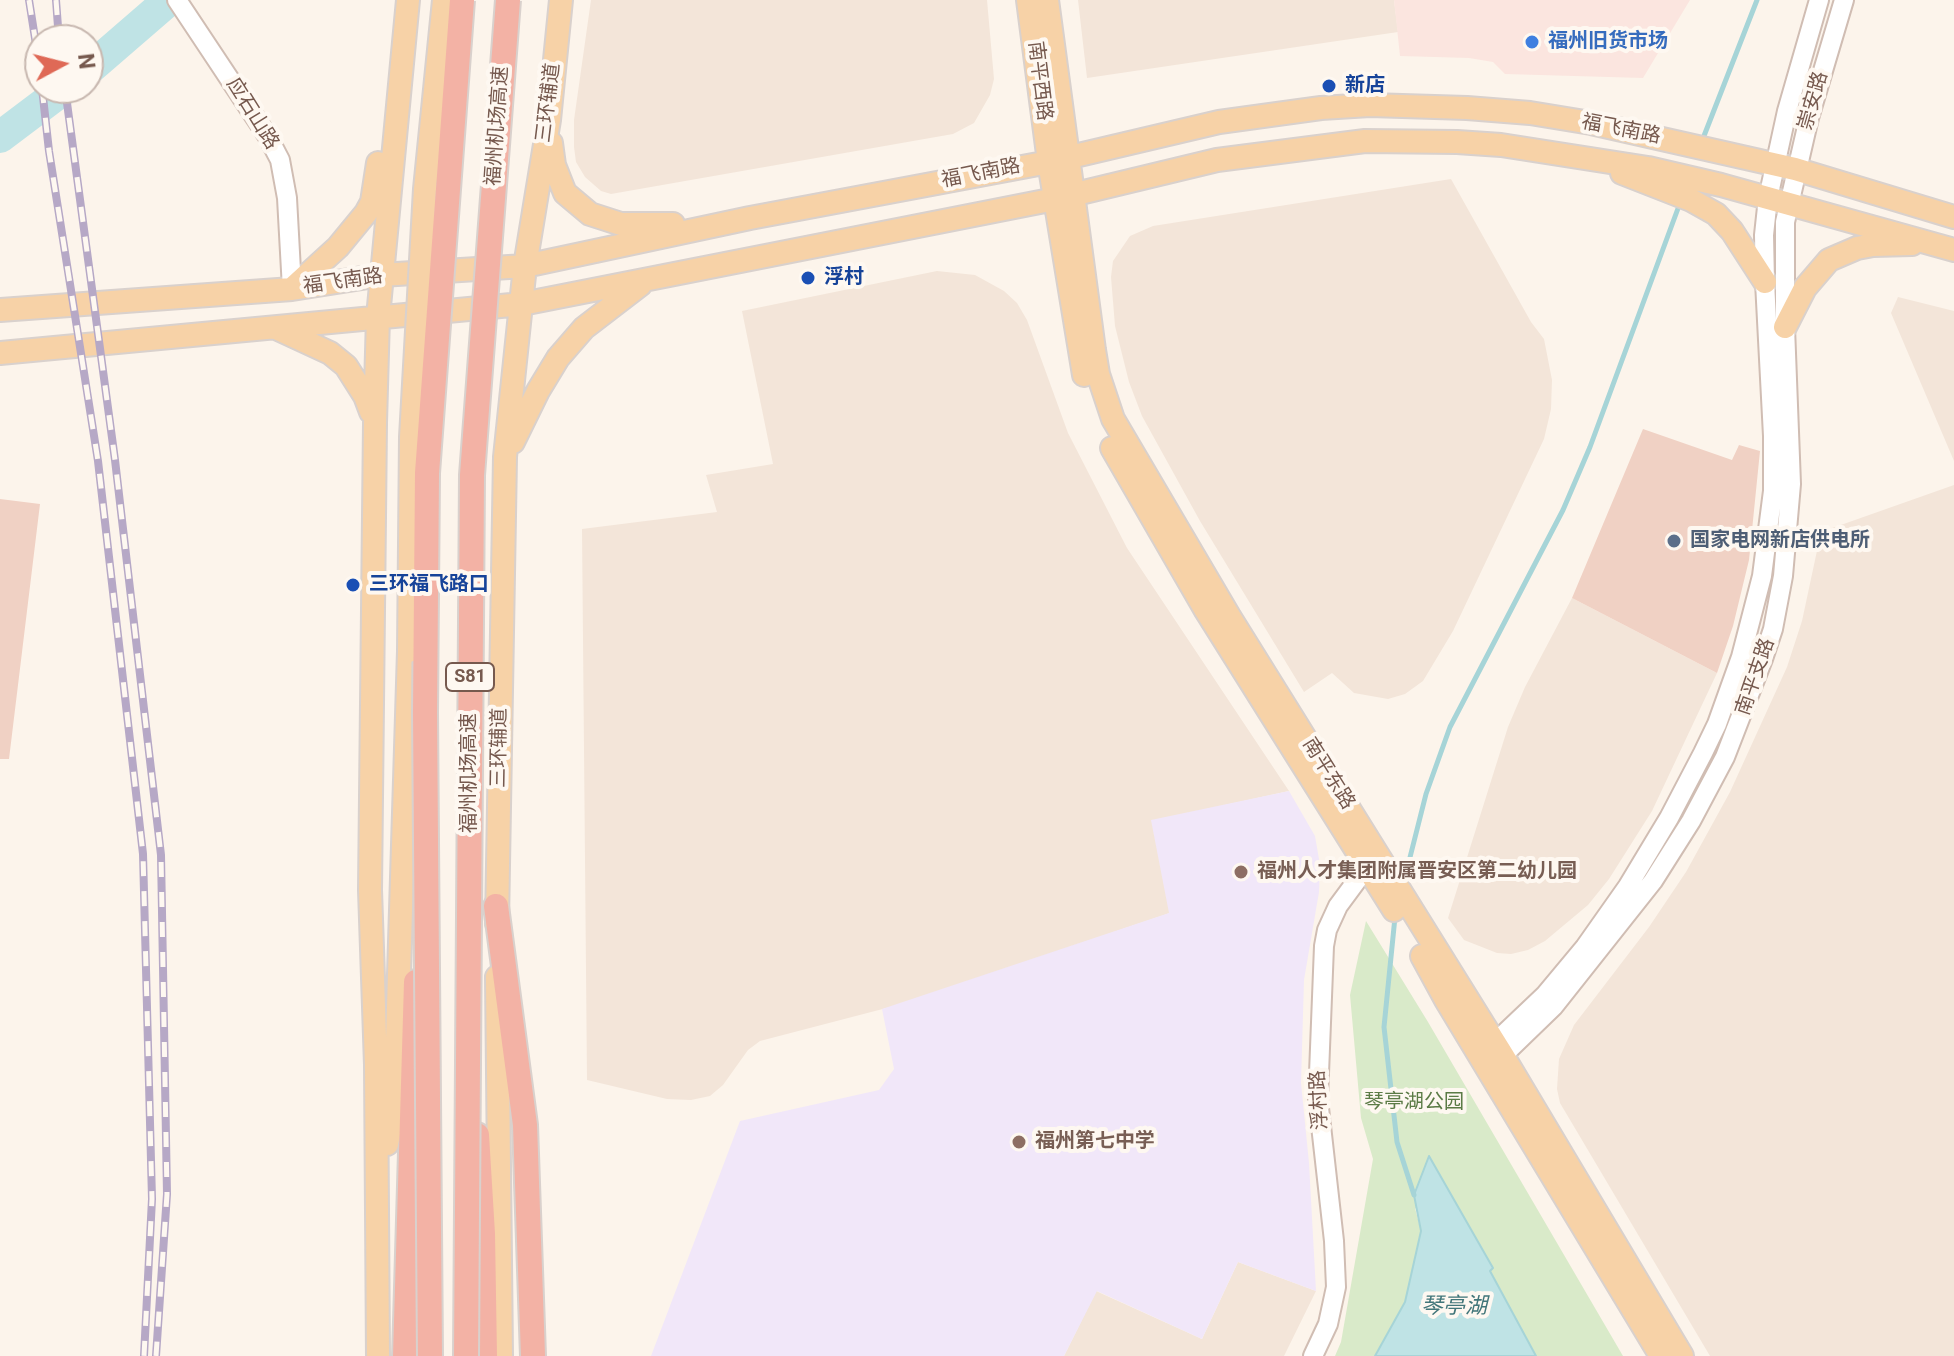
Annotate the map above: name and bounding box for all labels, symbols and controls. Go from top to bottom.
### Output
north arrow [24,24,104,104]
place label: 福州旧货市场 [1548,30,1668,54]
marker: 福州旧货市场 [1523,33,1541,51]
street label: 南平西路 [1022,40,1056,122]
text: N [73,52,100,70]
street label: 三环辅道 [532,62,566,144]
street label: 福州机场高速 [482,65,514,187]
street label: 崇安路 [1794,69,1834,133]
street label: 应石山路 [221,74,283,154]
place label: 新店 [1345,74,1385,98]
marker: 新店 [1320,77,1338,95]
street label: 福飞南路 [1579,111,1663,149]
street label: 福飞南路 [939,155,1023,193]
street label: 福飞南路 [302,265,384,299]
place label: 浮村 [824,266,864,290]
marker: 浮村 [799,269,817,287]
place label: 国家电网新店供电所 [1690,529,1870,553]
marker: 国家电网新店供电所 [1665,532,1683,550]
place label: 三环福飞路口 [369,573,489,597]
marker: 三环福飞路口 [344,576,362,594]
street label: 南平支路 [1732,635,1780,719]
road number: S81 [446,663,494,691]
street label: 三环辅道 [487,708,513,788]
street label: 福州机场高速 [458,713,482,833]
street label: 南平东路 [1297,734,1359,814]
place label: 福州人才集团附属晋安区第二幼儿园 [1257,860,1577,884]
marker: 福州人才集团附属晋安区第二幼儿园 [1232,863,1250,881]
street label: 浮村路 [1306,1069,1334,1131]
park label: 琴亭湖公园 [1364,1091,1464,1115]
place label: 福州第七中学 [1035,1130,1155,1154]
marker: 福州第七中学 [1010,1133,1028,1151]
water label: 琴亭湖 [1421,1294,1487,1320]

